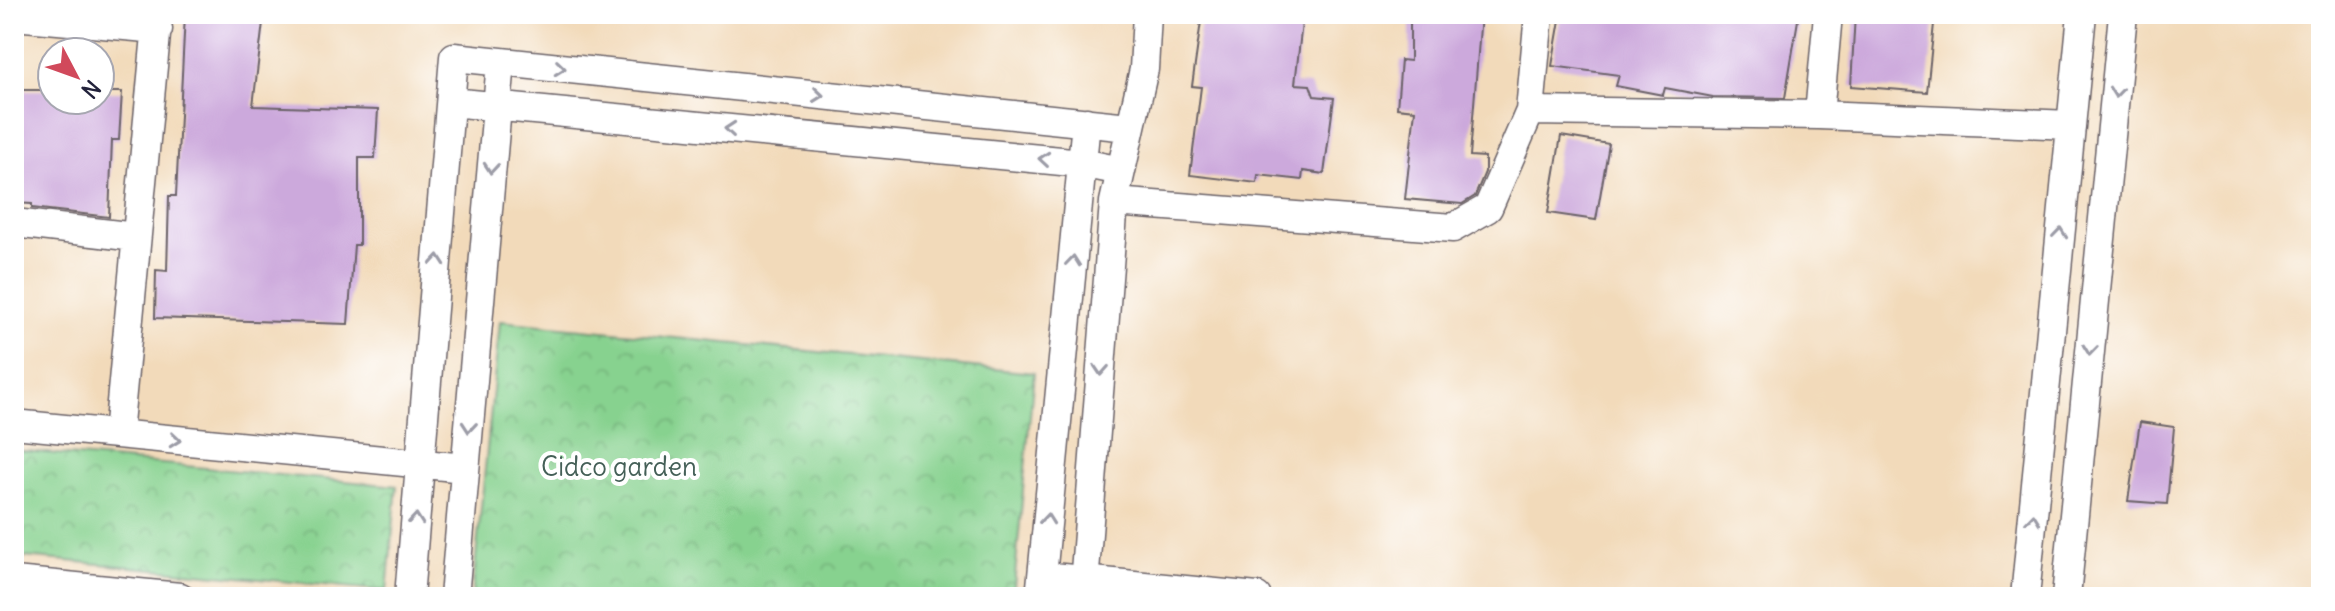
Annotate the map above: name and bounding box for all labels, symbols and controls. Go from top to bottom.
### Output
north arrow [36,36,116,116]
one-way arrow [554,60,567,77]
text: N [76,74,107,104]
one-way arrow [812,86,825,103]
one-way arrow [2107,86,2124,99]
one-way arrow [723,121,736,138]
one-way arrow [1038,151,1051,168]
one-way arrow [483,162,500,175]
one-way arrow [2052,226,2069,239]
one-way arrow [429,253,446,266]
one-way arrow [1064,254,1081,267]
one-way arrow [2082,344,2099,357]
one-way arrow [1093,364,1110,377]
one-way arrow [460,421,477,434]
one-way arrow [169,431,182,448]
park label: Cidco garden [541,450,697,483]
one-way arrow [407,512,424,525]
one-way arrow [1039,512,1056,525]
one-way arrow [2024,512,2041,525]

